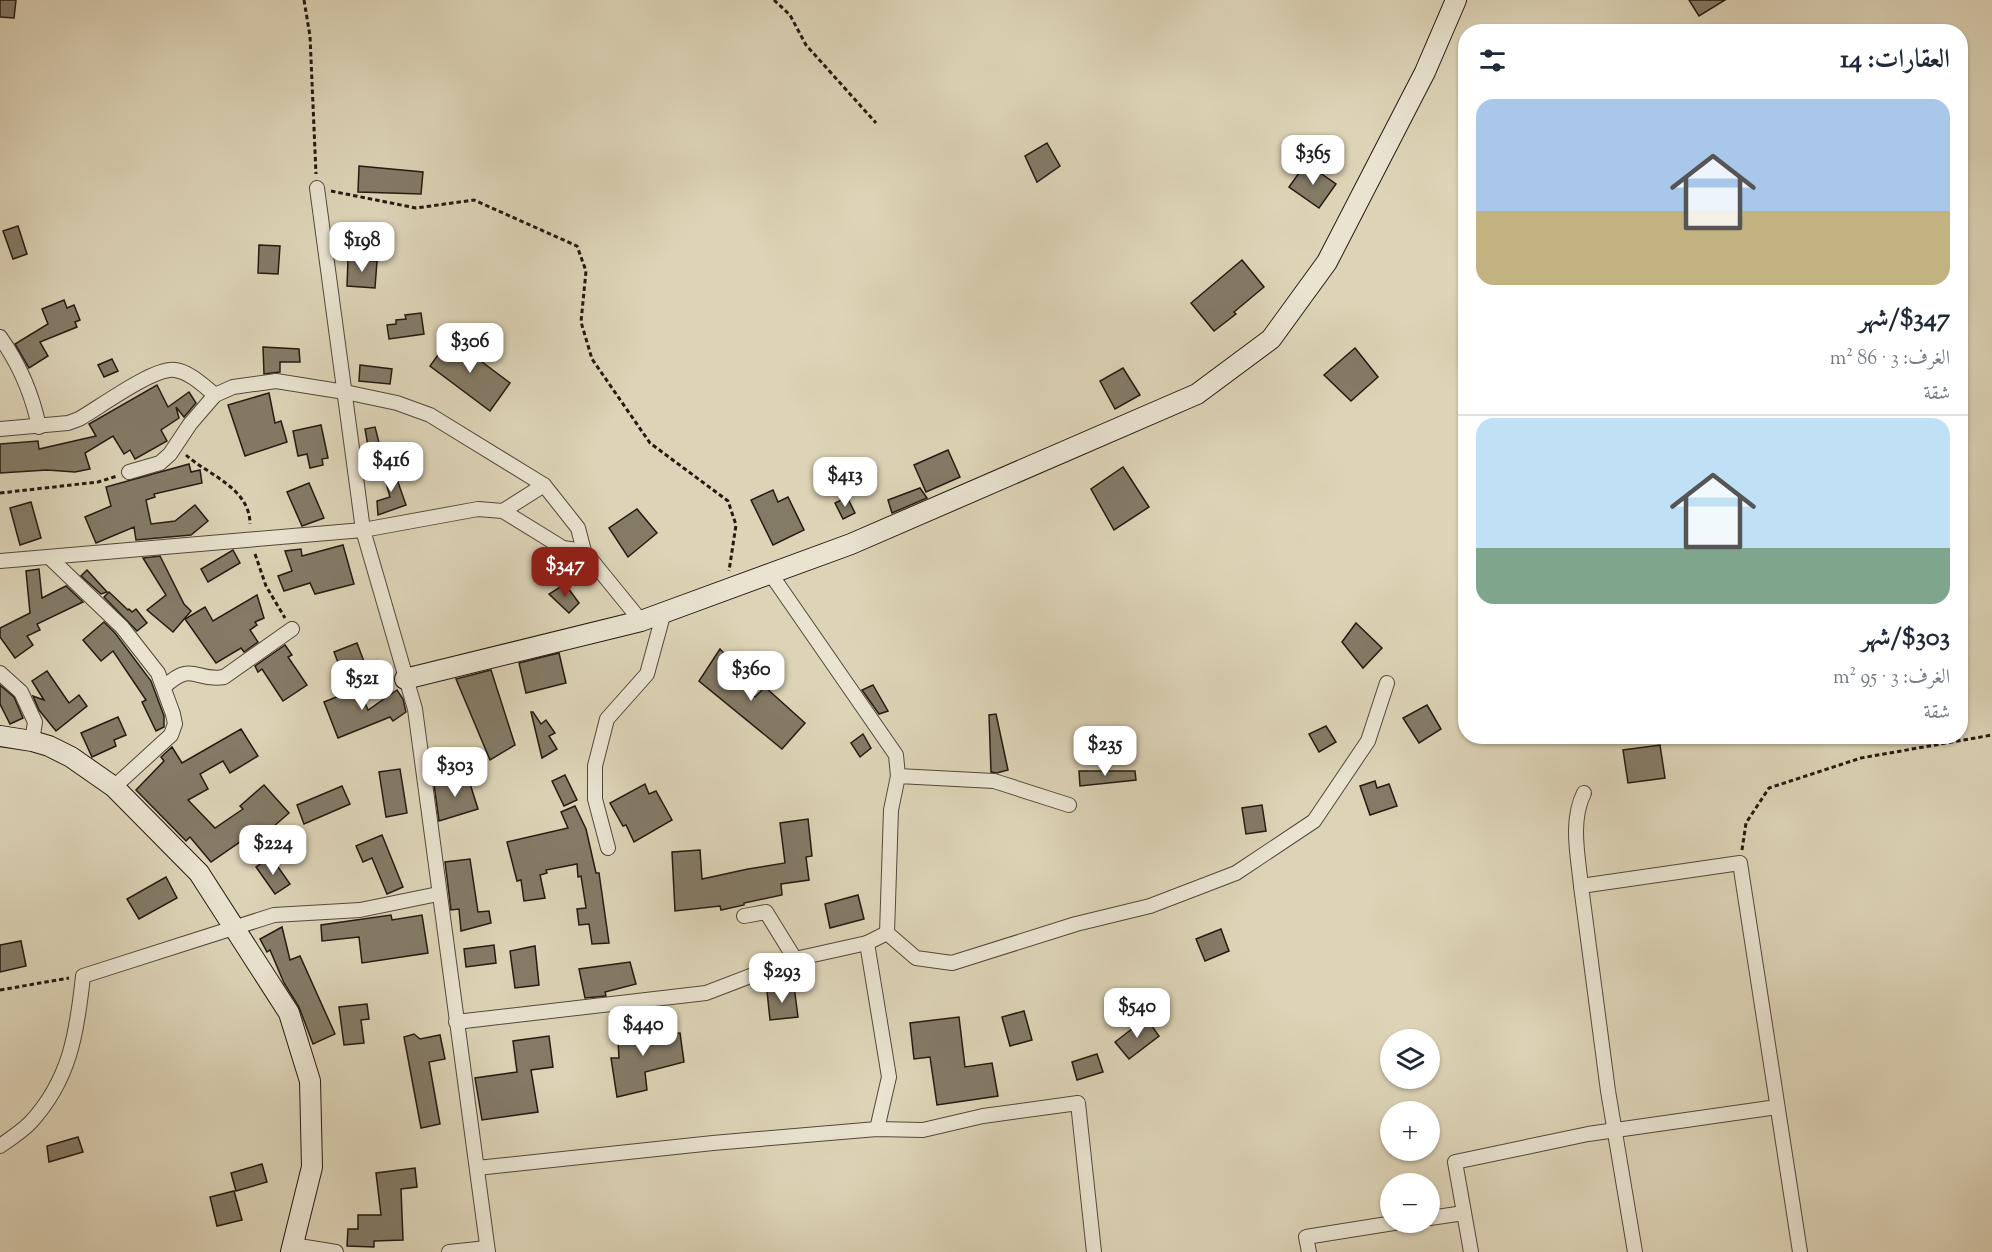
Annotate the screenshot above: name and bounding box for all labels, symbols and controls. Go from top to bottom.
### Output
text: العقارات: 14 [1840,42,1950,79]
icon: filters [1476,44,1509,77]
pin: $365 [1277,135,1349,186]
icon: home [1659,138,1767,246]
text: $365 [1295,140,1331,169]
pin: $198 [326,222,398,273]
text: $198 [344,227,380,256]
text: $347/شهر [1859,301,1950,338]
pin: $306 [434,323,506,374]
text: $306 [450,328,490,357]
text: الغرف: 3 · 86 m² [1830,345,1950,374]
text: شقة [1924,380,1950,409]
pin: $416 [355,442,427,493]
text: $416 [372,447,410,476]
pin: $413 [809,457,881,508]
icon: home [1659,457,1767,565]
text: $413 [827,462,863,491]
pin: $347 [529,547,601,598]
text: $347 [546,552,584,581]
text: $303/شهر [1861,620,1950,657]
pin: $360 [715,651,787,702]
text: $360 [731,656,771,685]
pin: $521 [326,660,398,711]
text: الغرف: 3 · 95 m² [1833,664,1950,693]
text: $521 [345,665,379,694]
text: شقة [1924,699,1950,728]
pin: $235 [1069,726,1141,777]
text: $235 [1088,731,1122,760]
pin: $303 [419,747,491,798]
text: $303 [436,752,474,781]
pin: $224 [237,825,309,876]
text: $224 [253,830,293,859]
pin: $293 [746,953,818,1004]
text: $293 [763,958,801,987]
pin: $540 [1101,988,1173,1039]
text: $540 [1118,993,1156,1022]
pin: $440 [607,1006,679,1057]
text: $440 [622,1011,664,1040]
map controls [1380,1029,1440,1233]
button: layers [1380,1029,1440,1089]
button: + [1380,1101,1440,1161]
button: − [1380,1173,1440,1233]

